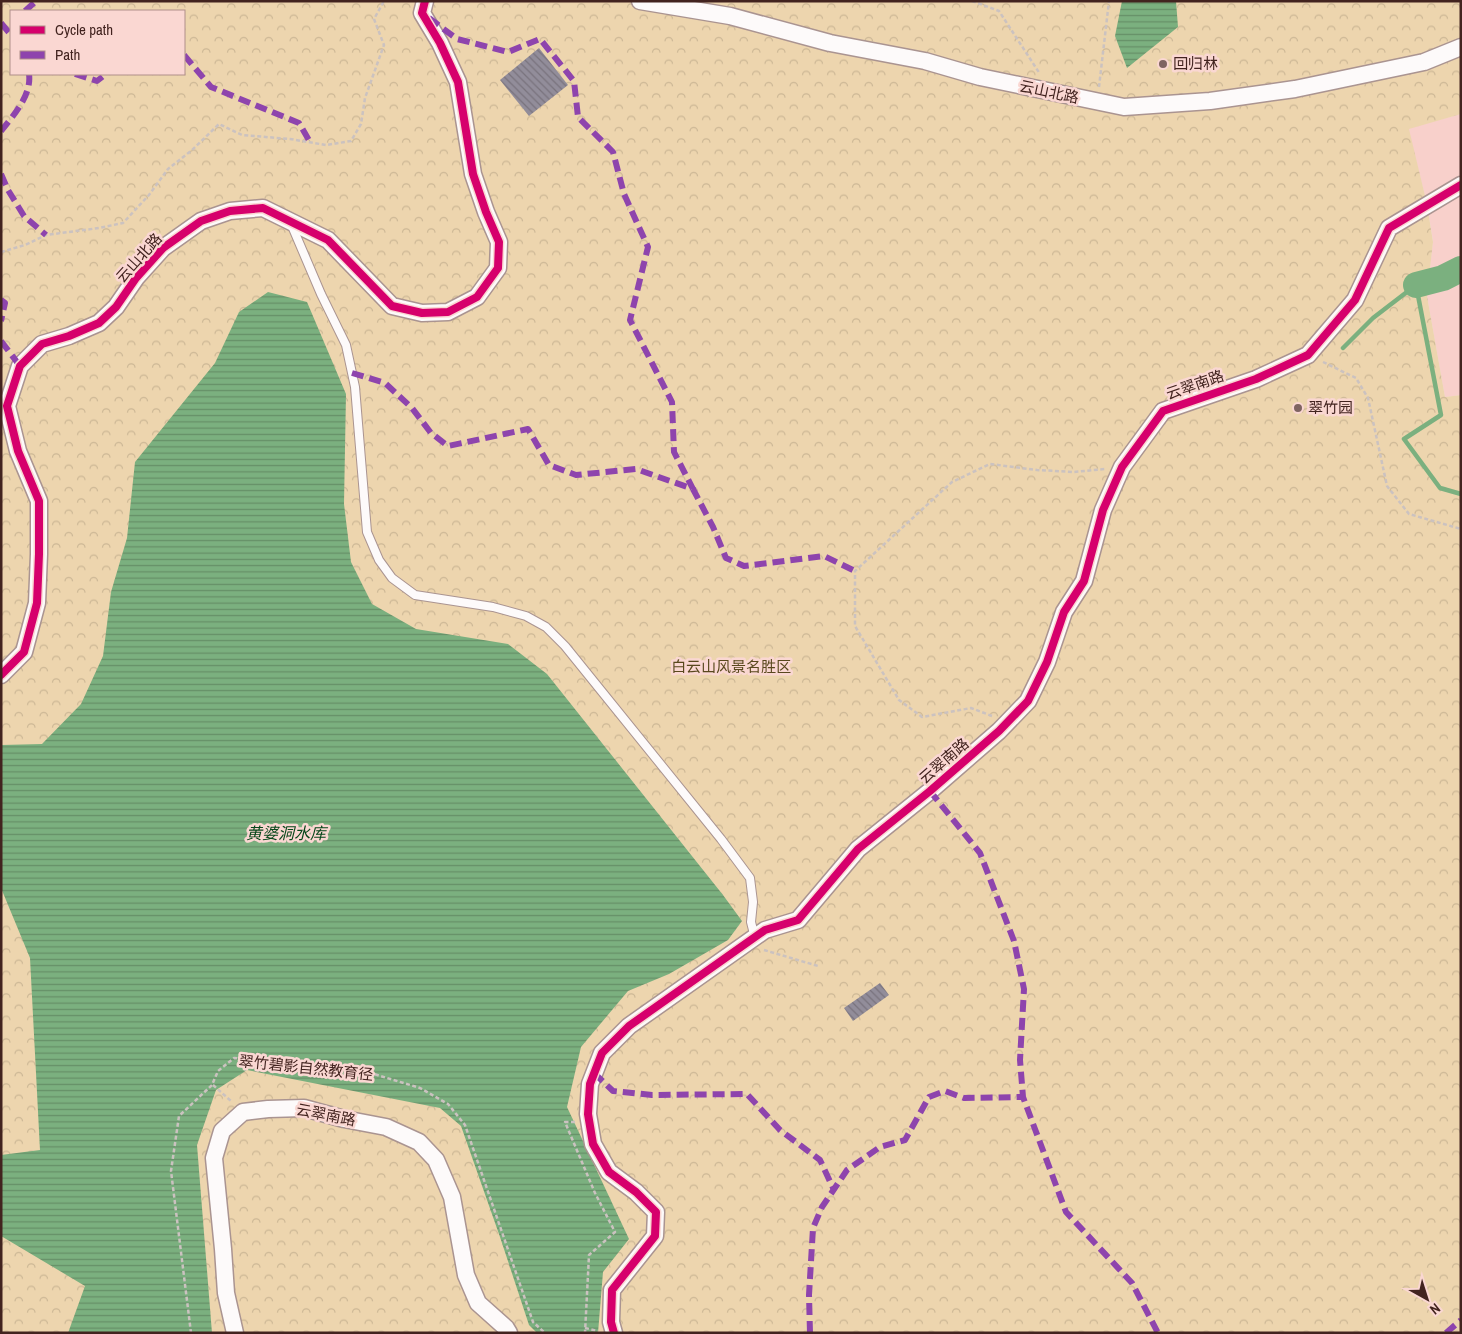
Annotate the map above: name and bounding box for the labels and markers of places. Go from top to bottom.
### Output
place label: 回归林 [1173,53,1218,74]
marker: 回归林 [1157,58,1169,70]
place label: 翠竹园 [1308,397,1353,418]
marker: 翠竹园 [1292,402,1304,414]

